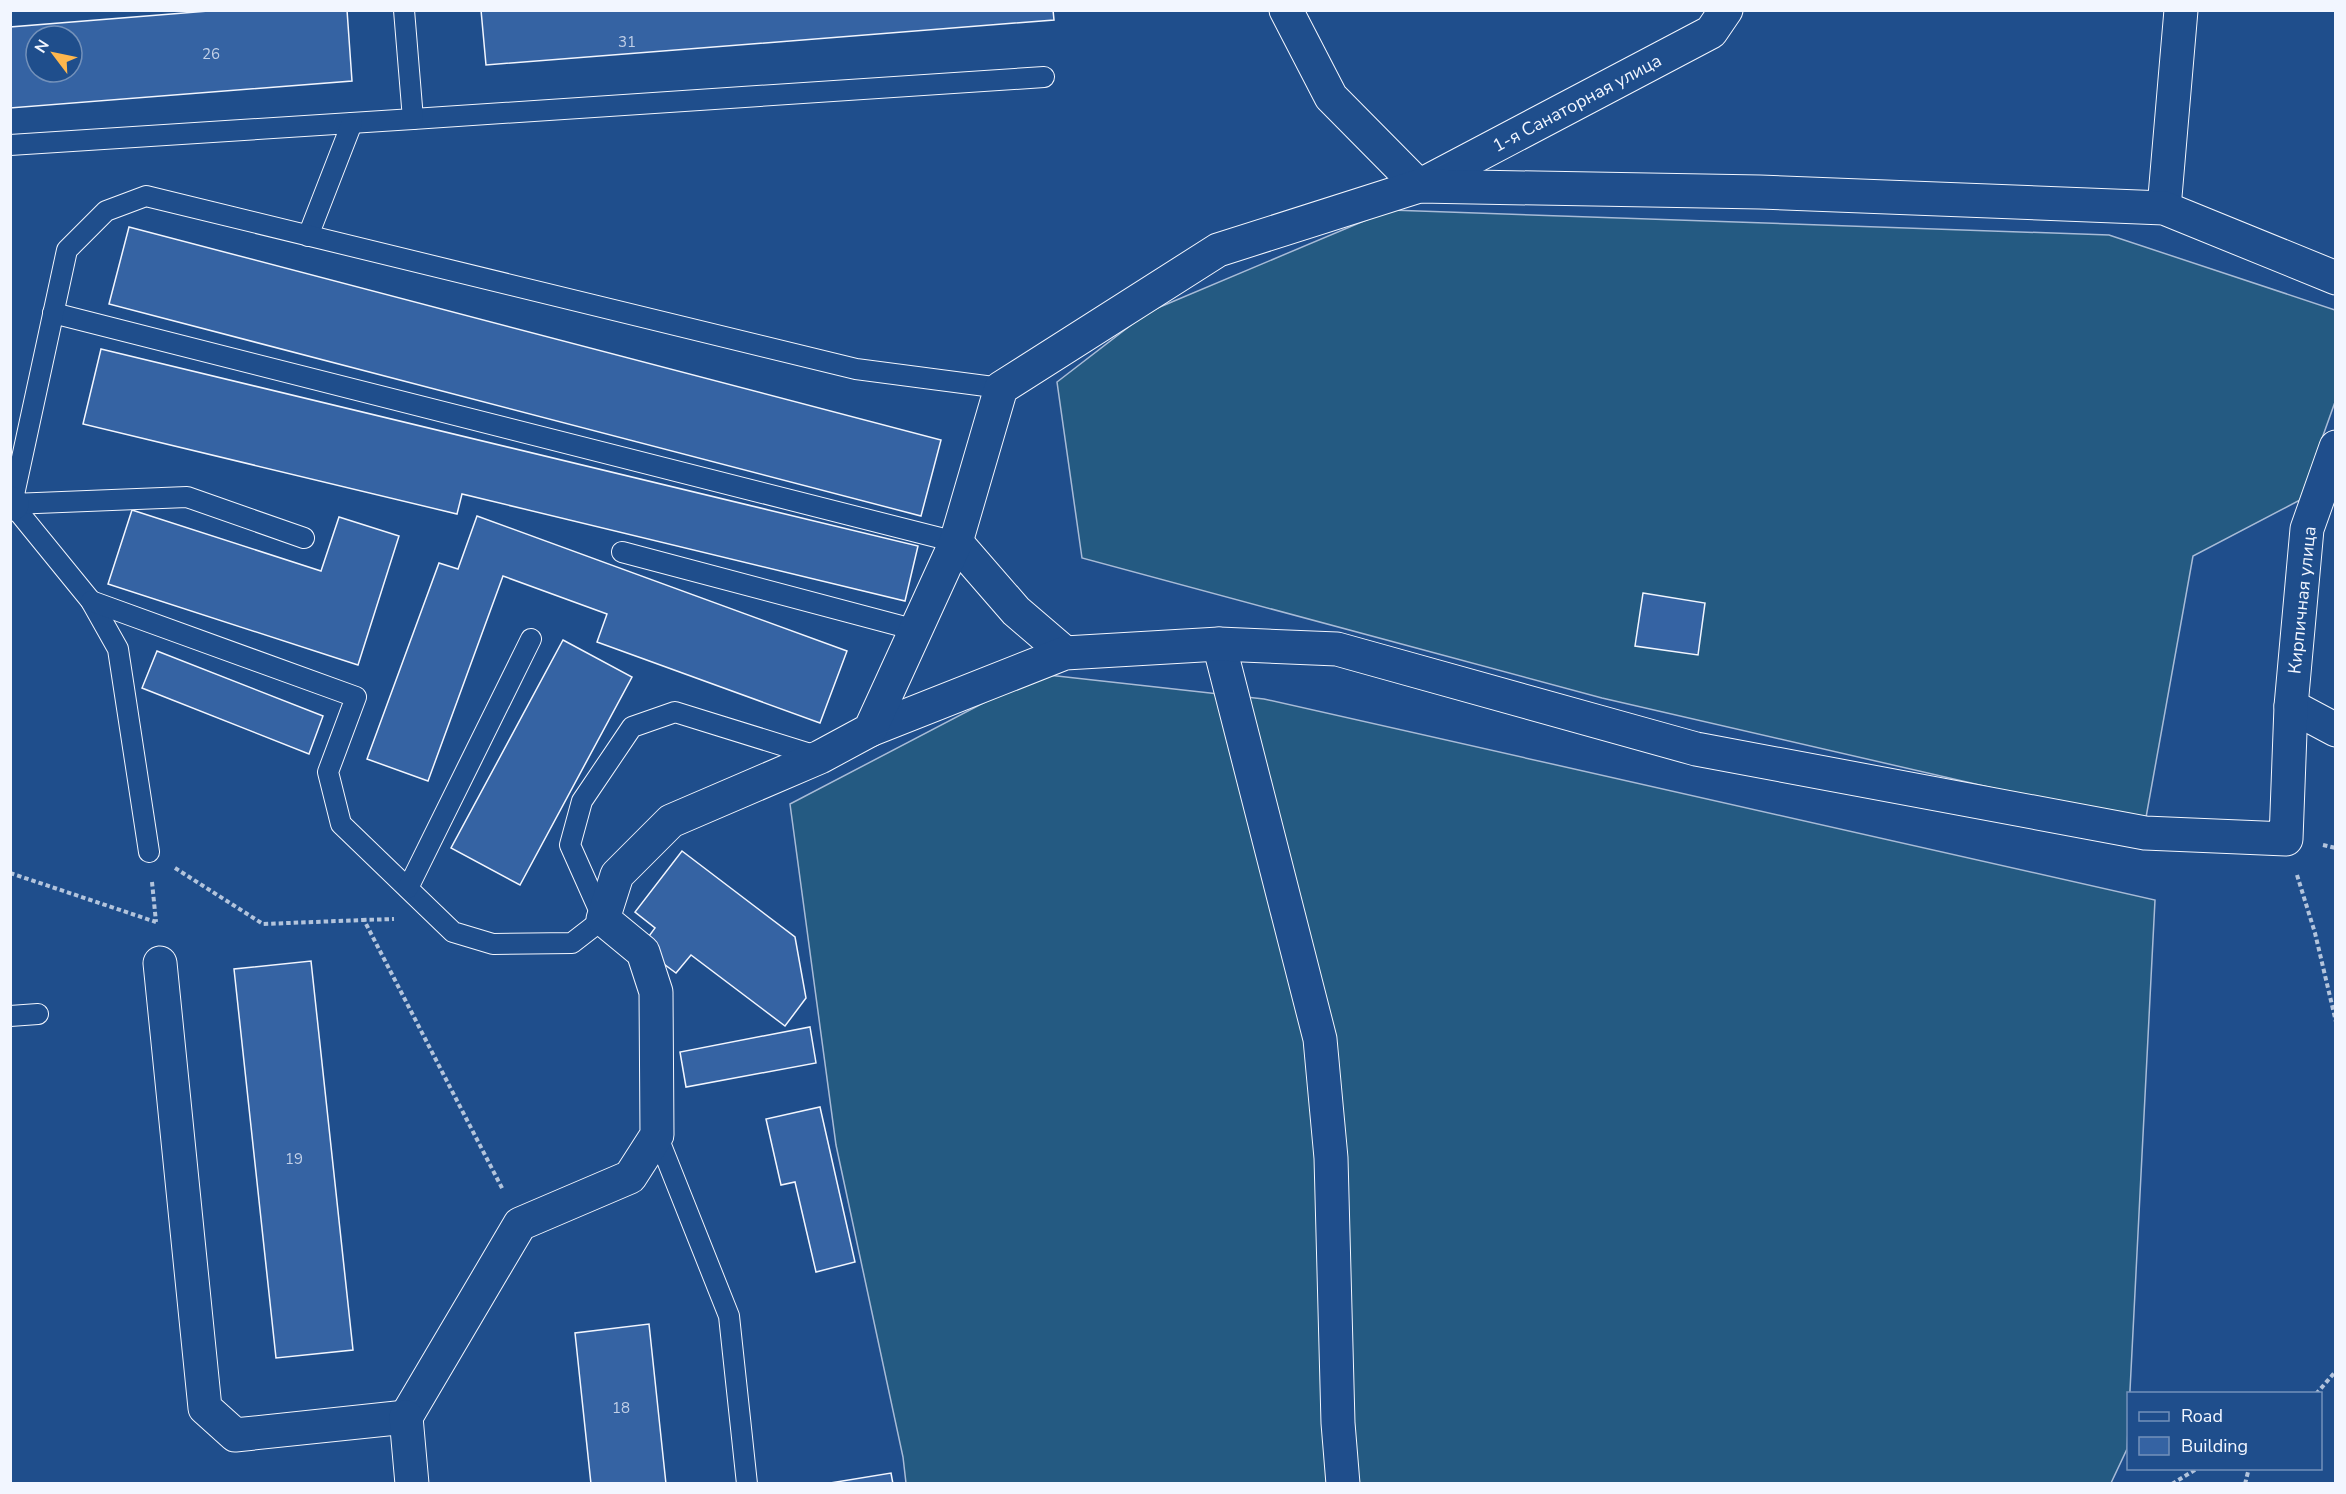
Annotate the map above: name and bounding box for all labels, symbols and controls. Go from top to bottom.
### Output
north arrow [24,24,84,84]
house number: 31 [618,32,636,52]
text: N [30,36,55,57]
house number: 26 [202,44,220,64]
street label: 1-я Санаторная улица [1488,48,1666,158]
street label: Кирпичная улица [2282,525,2322,675]
house number: 19 [285,1149,303,1169]
legend [2127,1392,2322,1470]
house number: 18 [612,1398,630,1418]
text: Road [2181,1404,2223,1428]
text: Building [2181,1434,2248,1458]

